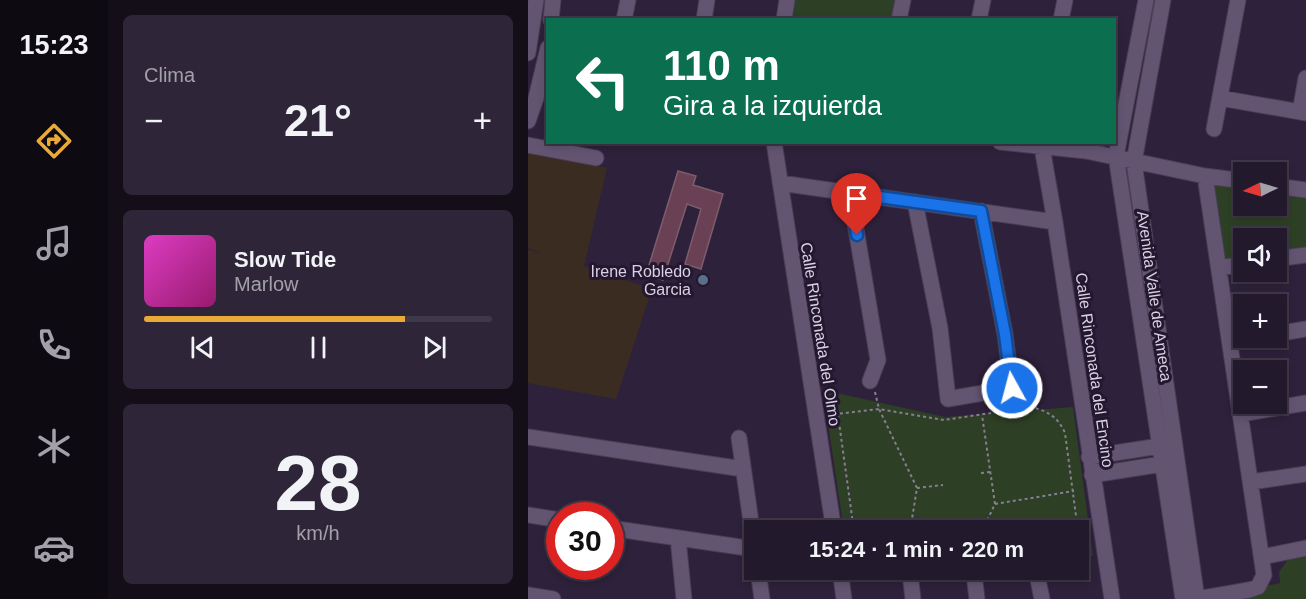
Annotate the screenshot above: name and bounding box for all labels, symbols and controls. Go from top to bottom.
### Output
text: 15:23 [19,30,89,60]
icon: left [564,42,642,120]
text: 110 m [663,42,780,89]
text: Clima [144,64,195,86]
text: Gira a la izquierda [663,91,882,121]
text: 21° [284,95,352,146]
text: − [144,102,163,139]
text: + [473,102,492,139]
icon: directions [33,120,75,162]
north arrow [1233,162,1287,216]
map controls [1233,162,1287,414]
pin [831,173,882,235]
icon: arrive [840,182,873,215]
street label: Avenida Valle de Ameca [1134,210,1175,383]
icon: music [33,222,75,264]
button: sound [1233,228,1287,282]
street label: Calle Rinconada del Olmo [798,241,843,427]
text: Slow Tide [234,247,336,272]
place label: Irene Robledo Garcia [590,263,691,298]
street label: Calle Rinconada del Encino [1072,272,1117,469]
text: Marlow [234,273,298,295]
marker: Irene Robledo Garcia [696,273,710,287]
button: + [1233,294,1287,348]
icon: phone [33,324,75,366]
icon: previous [186,331,219,364]
icon: pause [302,331,335,364]
icon: next [418,331,451,364]
position arrow [980,356,1044,420]
button: − [1233,360,1287,414]
icon: climate [33,425,75,467]
text: 28 [275,439,361,527]
speed limit sign: 30 [546,502,624,580]
text: km/h [296,522,340,544]
icon: car [33,527,75,569]
text: 15:24 · 1 min · 220 m [809,537,1024,562]

